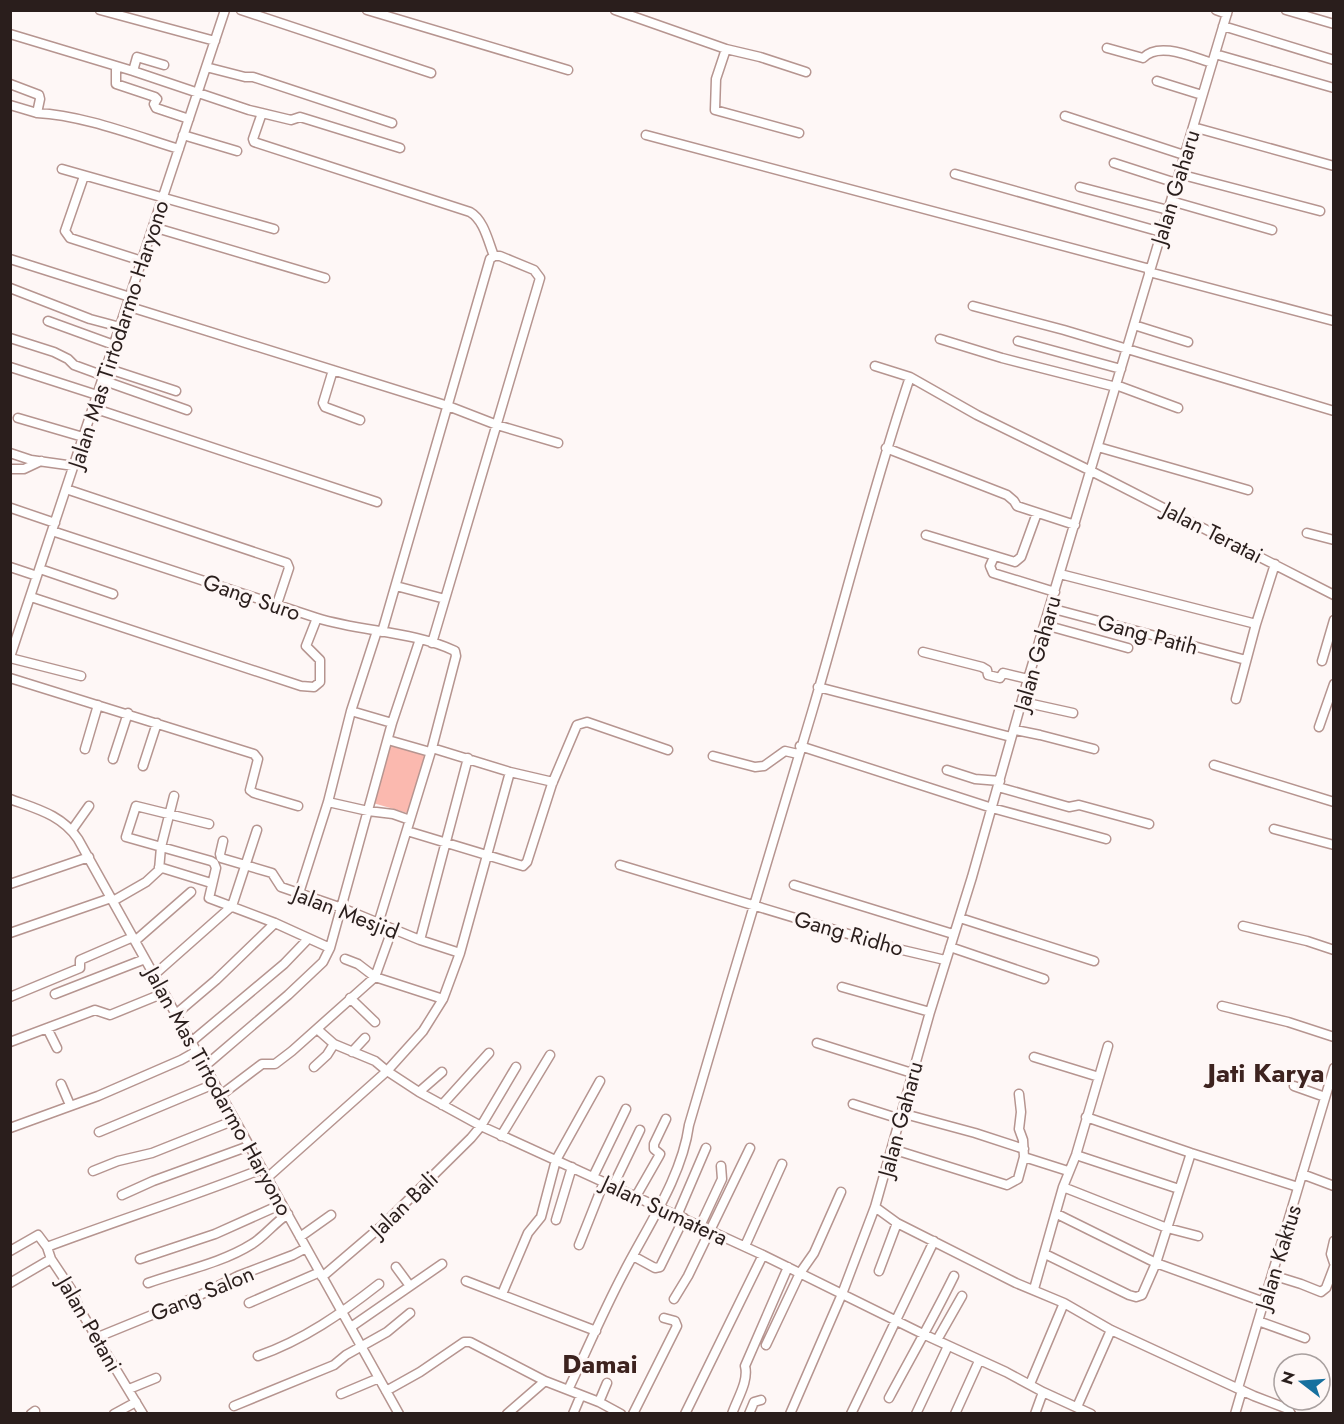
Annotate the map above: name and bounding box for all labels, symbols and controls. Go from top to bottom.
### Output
street label: Jalan Gaharu [1141,126,1208,251]
street label: Jalan Mas Tirtodarmo Haryono [59,196,177,475]
street label: Jalan Teratai [1155,492,1269,571]
street label: Gang Suro [199,565,305,629]
street label: Jalan Gaharu [1004,592,1069,717]
street label: Gang Patih [1094,605,1202,663]
street label: Jalan Mesjid [285,876,404,947]
street label: Gang Ridho [791,902,907,964]
street label: Jalan Mas Tirtodarmo Haryono [136,958,301,1221]
district label: Jati Karya [1202,1054,1325,1092]
street label: Jalan Gaharu [868,1058,931,1183]
street label: Jalan Bali [361,1164,445,1247]
street label: Jalan Sumatera [594,1166,733,1253]
street label: Jalan Kaktus [1246,1201,1309,1316]
street label: Gang Salon [145,1257,259,1329]
street label: Jalan Petani [48,1268,130,1378]
district label: Damai [562,1345,638,1383]
north arrow [1272,1352,1332,1412]
text: N [1275,1368,1301,1387]

